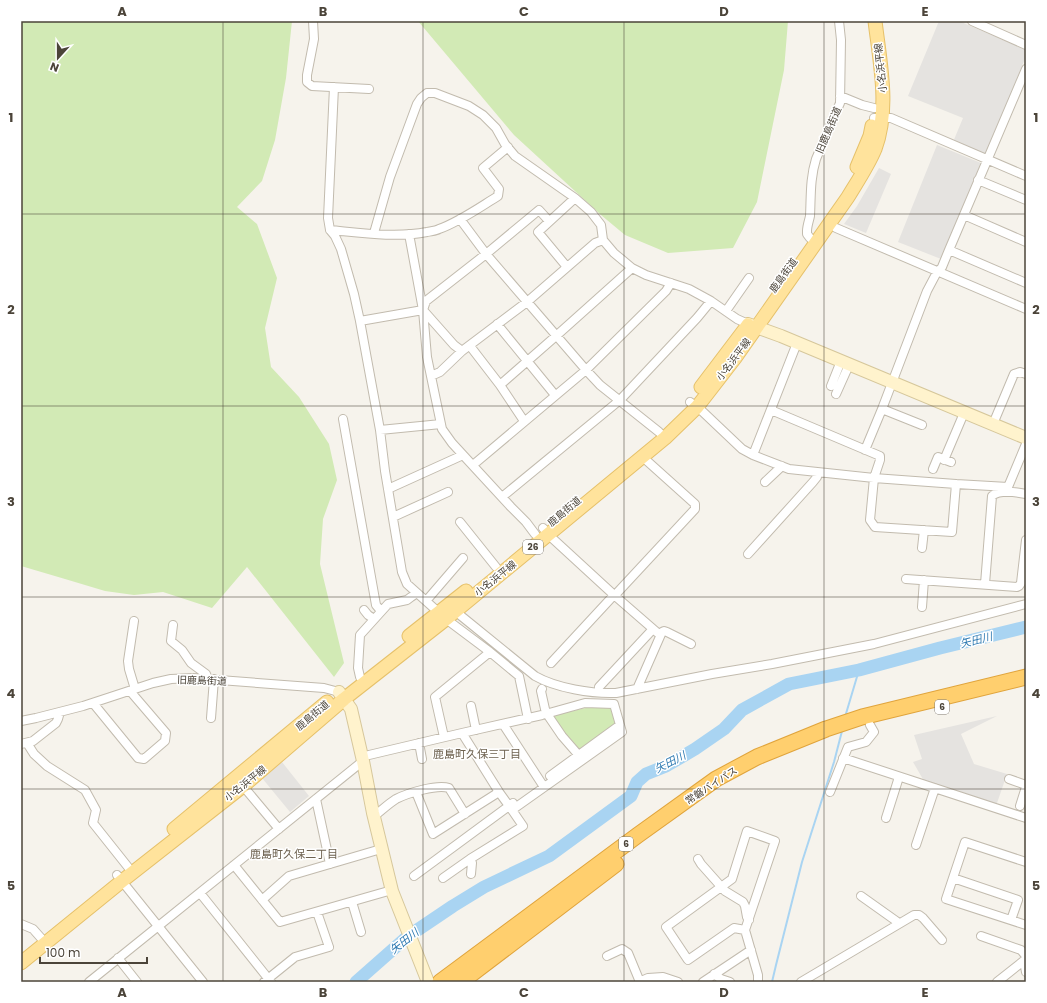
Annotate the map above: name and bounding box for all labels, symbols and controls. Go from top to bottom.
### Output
text: A [117,2,127,21]
text: B [319,2,328,21]
text: C [519,2,529,21]
text: D [719,2,729,21]
text: E [921,2,929,21]
north arrow [38,38,78,78]
street label: 小名浜平線 [870,42,891,94]
text: N [48,58,61,76]
street label: 旧鹿島街道 [812,104,845,156]
text: 1 [9,108,13,127]
text: 1 [1034,108,1038,127]
street label: 鹿島街道 [766,255,801,296]
text: 2 [7,300,15,319]
text: 2 [1032,300,1040,319]
street label: 小名浜平線 [712,335,754,384]
text: 3 [7,492,15,511]
text: 3 [1032,492,1040,511]
street label: 鹿島街道 [544,493,584,530]
road number: 26 [523,540,543,554]
street label: 小名浜平線 [471,557,519,600]
water label: 矢田川 [958,628,995,652]
street label: 旧鹿島街道 [177,672,227,689]
text: 4 [7,684,16,703]
text: 4 [1032,684,1041,703]
street label: 鹿島街道 [292,697,332,734]
road number: 6 [935,700,949,714]
district label: 鹿島町久保三丁目 [433,746,521,762]
water label: 矢田川 [652,747,689,777]
street label: 小名浜平線 [221,762,269,805]
street label: 常磐バイパス [682,763,740,808]
road number: 6 [619,837,633,851]
district label: 鹿島町久保二丁目 [250,846,338,862]
text: 5 [7,876,15,895]
text: 5 [1032,876,1040,895]
water label: 矢田川 [386,924,423,957]
scale bar [40,939,147,965]
text: 100 m [46,944,80,961]
text: A [117,983,127,1002]
text: B [319,983,328,1002]
text: C [519,983,529,1002]
text: D [719,983,729,1002]
text: E [921,983,929,1002]

